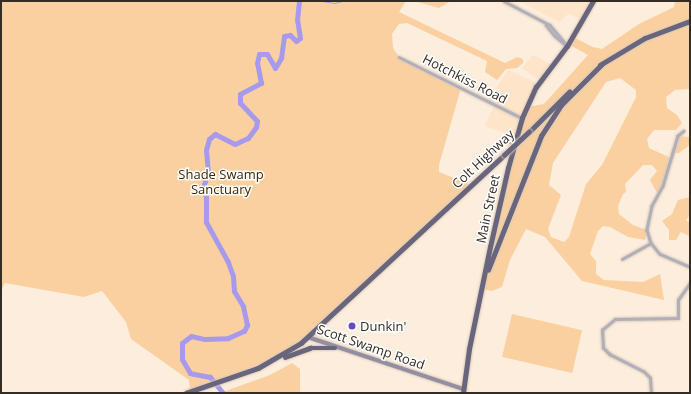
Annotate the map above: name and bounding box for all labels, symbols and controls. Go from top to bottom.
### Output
street label: Hotchkiss Road [420,51,510,107]
street label: Colt Highway [449,126,517,192]
park label: Shade Swamp Sanctuary [178,167,264,198]
street label: Main Street [473,173,503,245]
place label: Dunkin' [360,318,406,334]
street label: Scott Swamp Road [315,321,427,373]
marker: Dunkin' [347,321,357,331]

